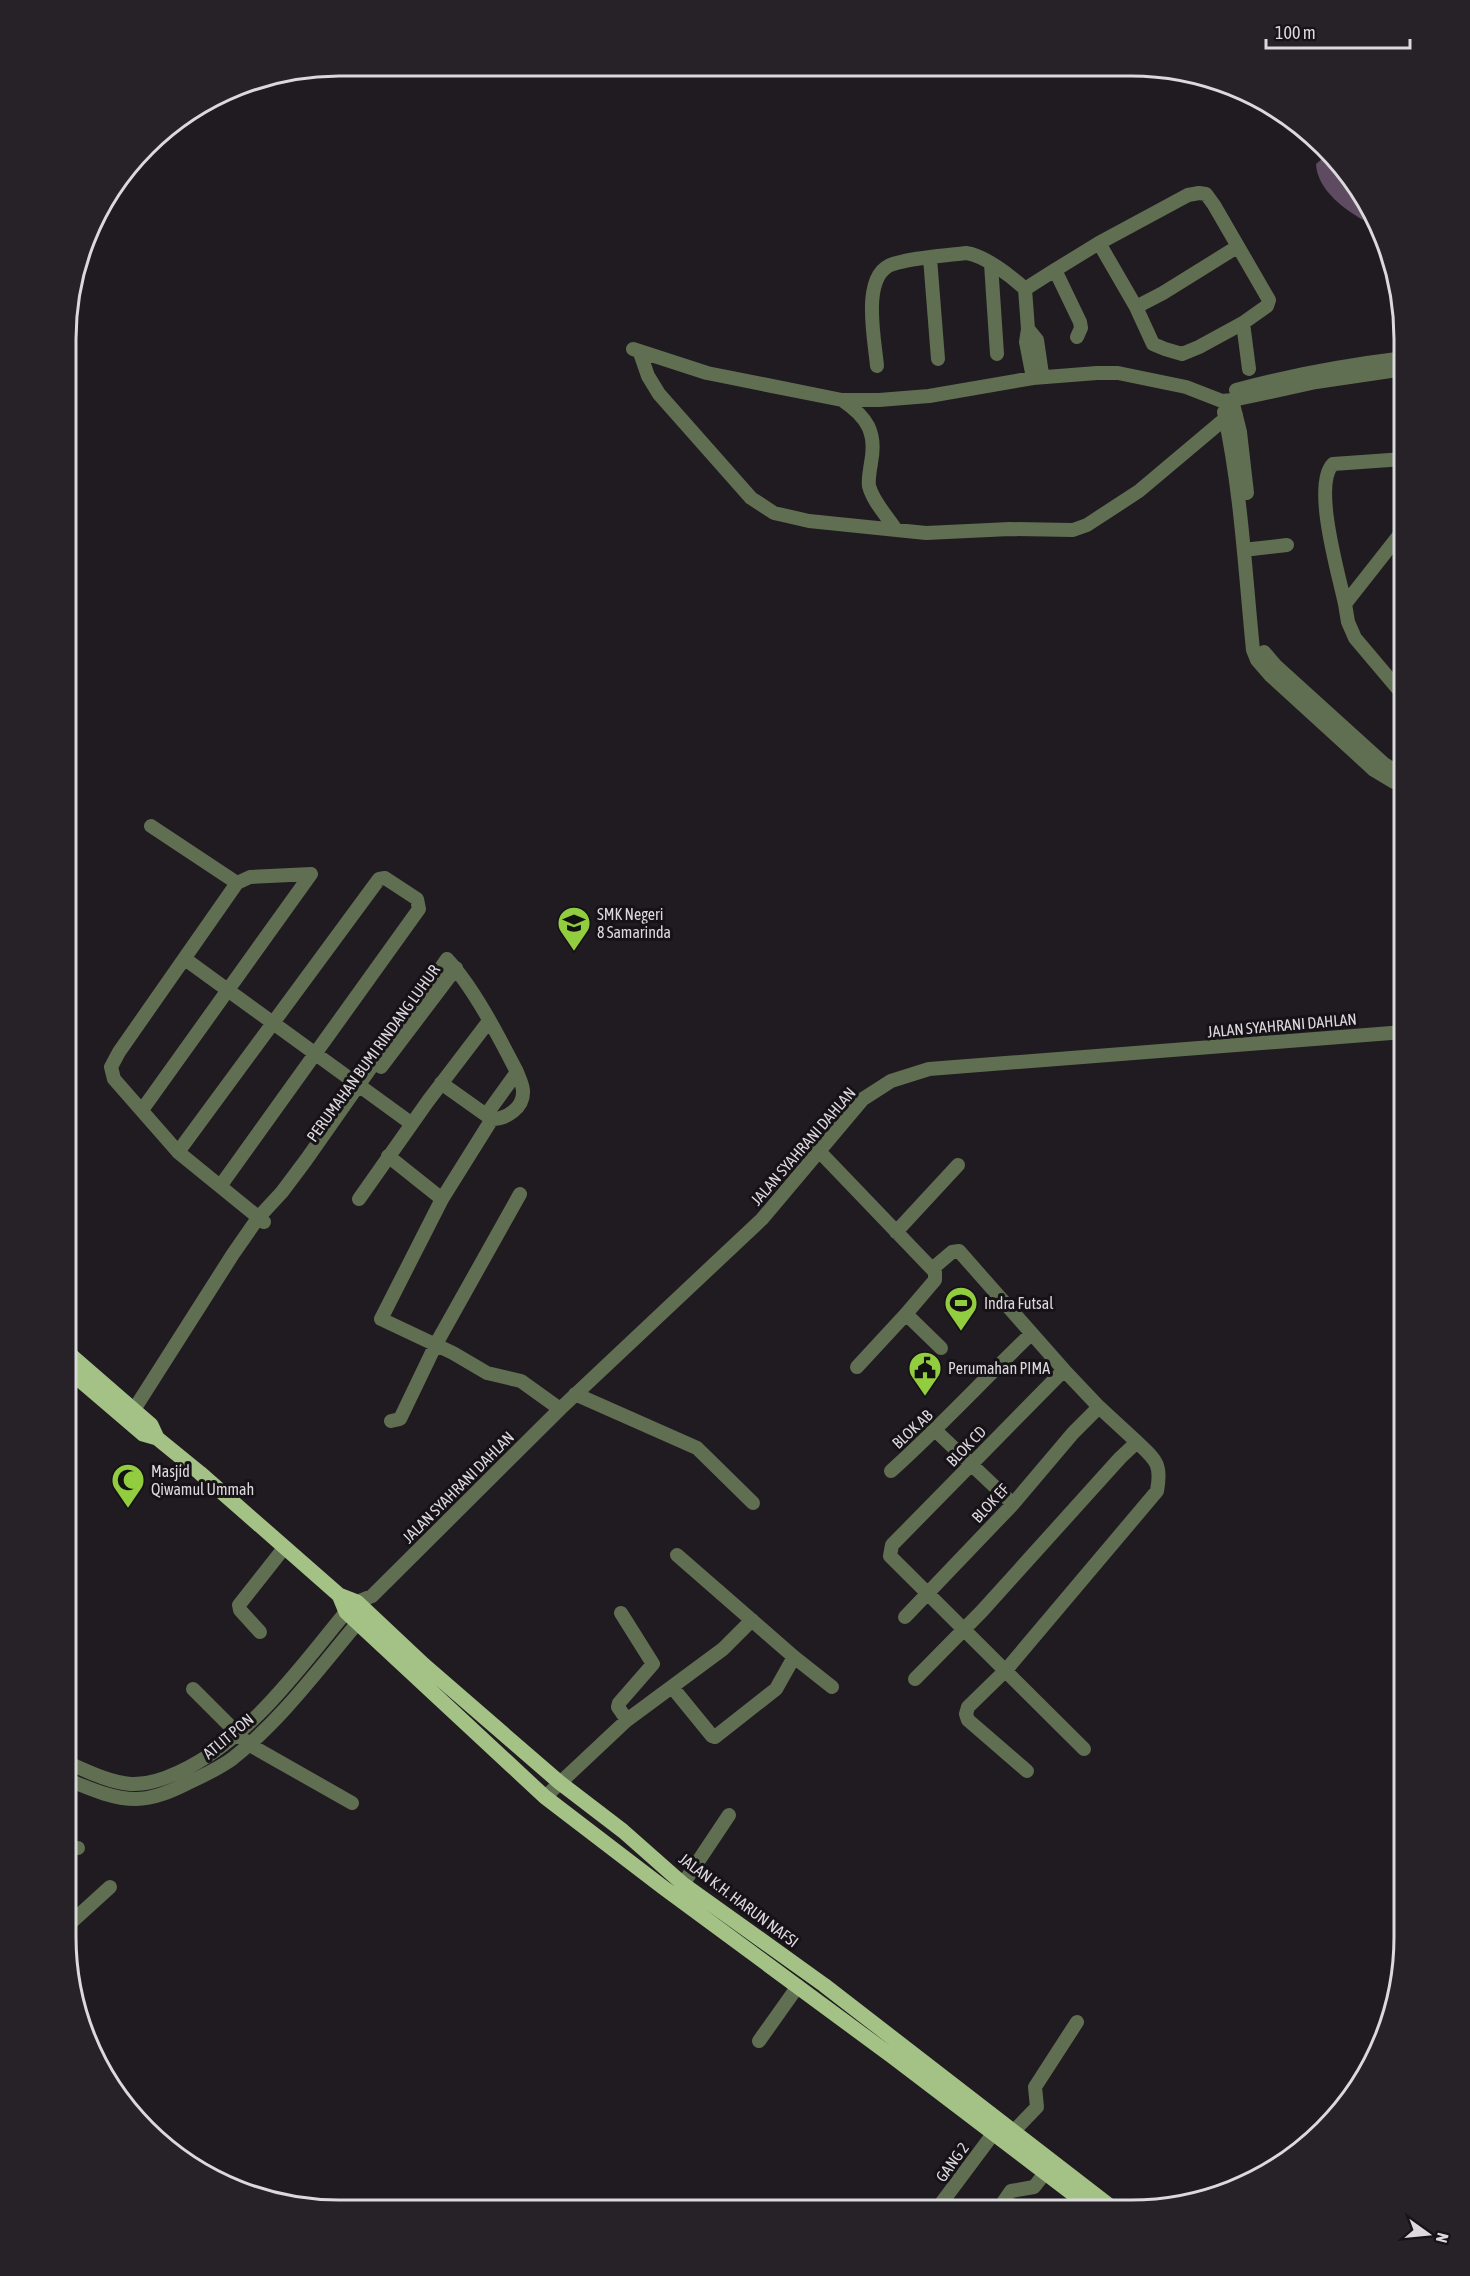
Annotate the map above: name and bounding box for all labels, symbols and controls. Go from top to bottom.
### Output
scale bar [1266,12,1410,50]
text: 100 m [1275,22,1316,43]
school or university icon: SMK Negeri 8 Samarinda [556,905,592,952]
place label: SMK Negeri 8 Samarinda [597,905,671,941]
street label: PERUMAHAN BUMI RINDANG LUHUR [303,961,443,1145]
street label: JALAN SYAHRANI DAHLAN [1207,1010,1357,1040]
street label: JALAN SYAHRANI DAHLAN [747,1084,859,1208]
sports icon: Indra Futsal [943,1285,979,1332]
place label: Indra Futsal [984,1294,1054,1312]
public building icon: Perumahan PIMA [907,1350,943,1397]
place label: Perumahan PIMA [948,1359,1050,1377]
street label: BLOK AB [888,1406,936,1452]
street label: BLOK CD [943,1422,990,1470]
street label: JALAN SYAHRANI DAHLAN [399,1428,517,1546]
mosque icon: Masjid Qiwamul Ummah [110,1462,146,1509]
place label: Masjid Qiwamul Ummah [151,1462,254,1498]
street label: BLOK EF [968,1480,1013,1526]
street label: ATLIT PON [199,1710,257,1762]
street label: JALAN K.H. HARUN NAFSI [676,1849,802,1951]
street label: GANG 2 [932,2139,972,2185]
north arrow [1398,2204,1458,2264]
text: N [1433,2231,1452,2245]

